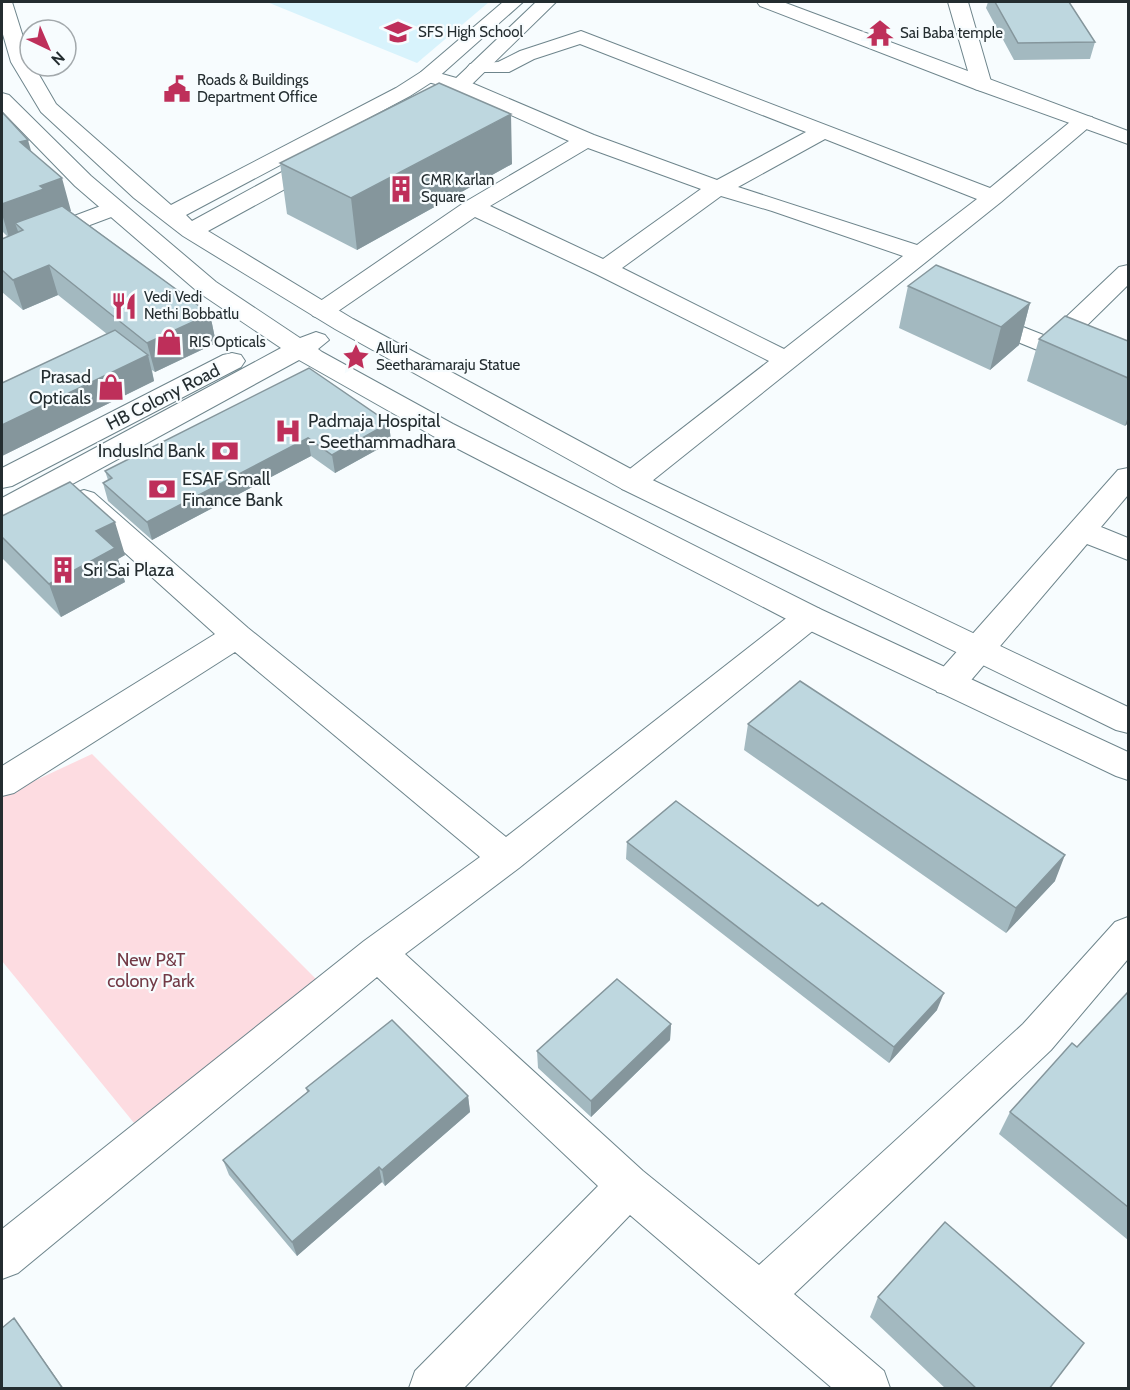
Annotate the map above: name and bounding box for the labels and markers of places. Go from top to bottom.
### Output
school or university icon: SFS High School [383,17,413,47]
temple icon: Sai Baba temple [865,18,895,48]
place label: SFS High School [418,23,524,41]
place label: Sai Baba temple [900,24,1003,42]
place label: Roads & Buildings Department Office [197,71,318,106]
public building icon: Roads & Buildings Department Office [162,74,192,104]
place label: CMR Karlan Square [421,171,494,206]
building icon: CMR Karlan Square [386,174,416,204]
place label: Vedi Vedi Nethi Bobbatlu [144,288,239,323]
restaurant icon: Vedi Vedi Nethi Bobbatlu [109,291,139,321]
shop icon: RIS Opticals [154,327,184,357]
place label: RIS Opticals [189,333,266,351]
place label: Alluri Seetharamaraju Statue [376,339,520,374]
place icon: Alluri Seetharamaraju Statue [341,342,371,372]
place label: Prasad Opticals [29,366,91,409]
shop icon: Prasad Opticals [96,372,126,402]
place label: Padmaja Hospital - Seethammadhara [308,410,456,453]
hospital icon: Padmaja Hospital - Seethammadhara [273,416,303,446]
bank icon: IndusInd Bank [210,436,240,466]
place label: IndusInd Bank [98,440,206,462]
place label: ESAF Small Finance Bank [182,468,284,511]
bank icon: ESAF Small Finance Bank [147,474,177,504]
building icon: Sri Sai Plaza [48,555,78,585]
place label: Sri Sai Plaza [83,559,175,581]

